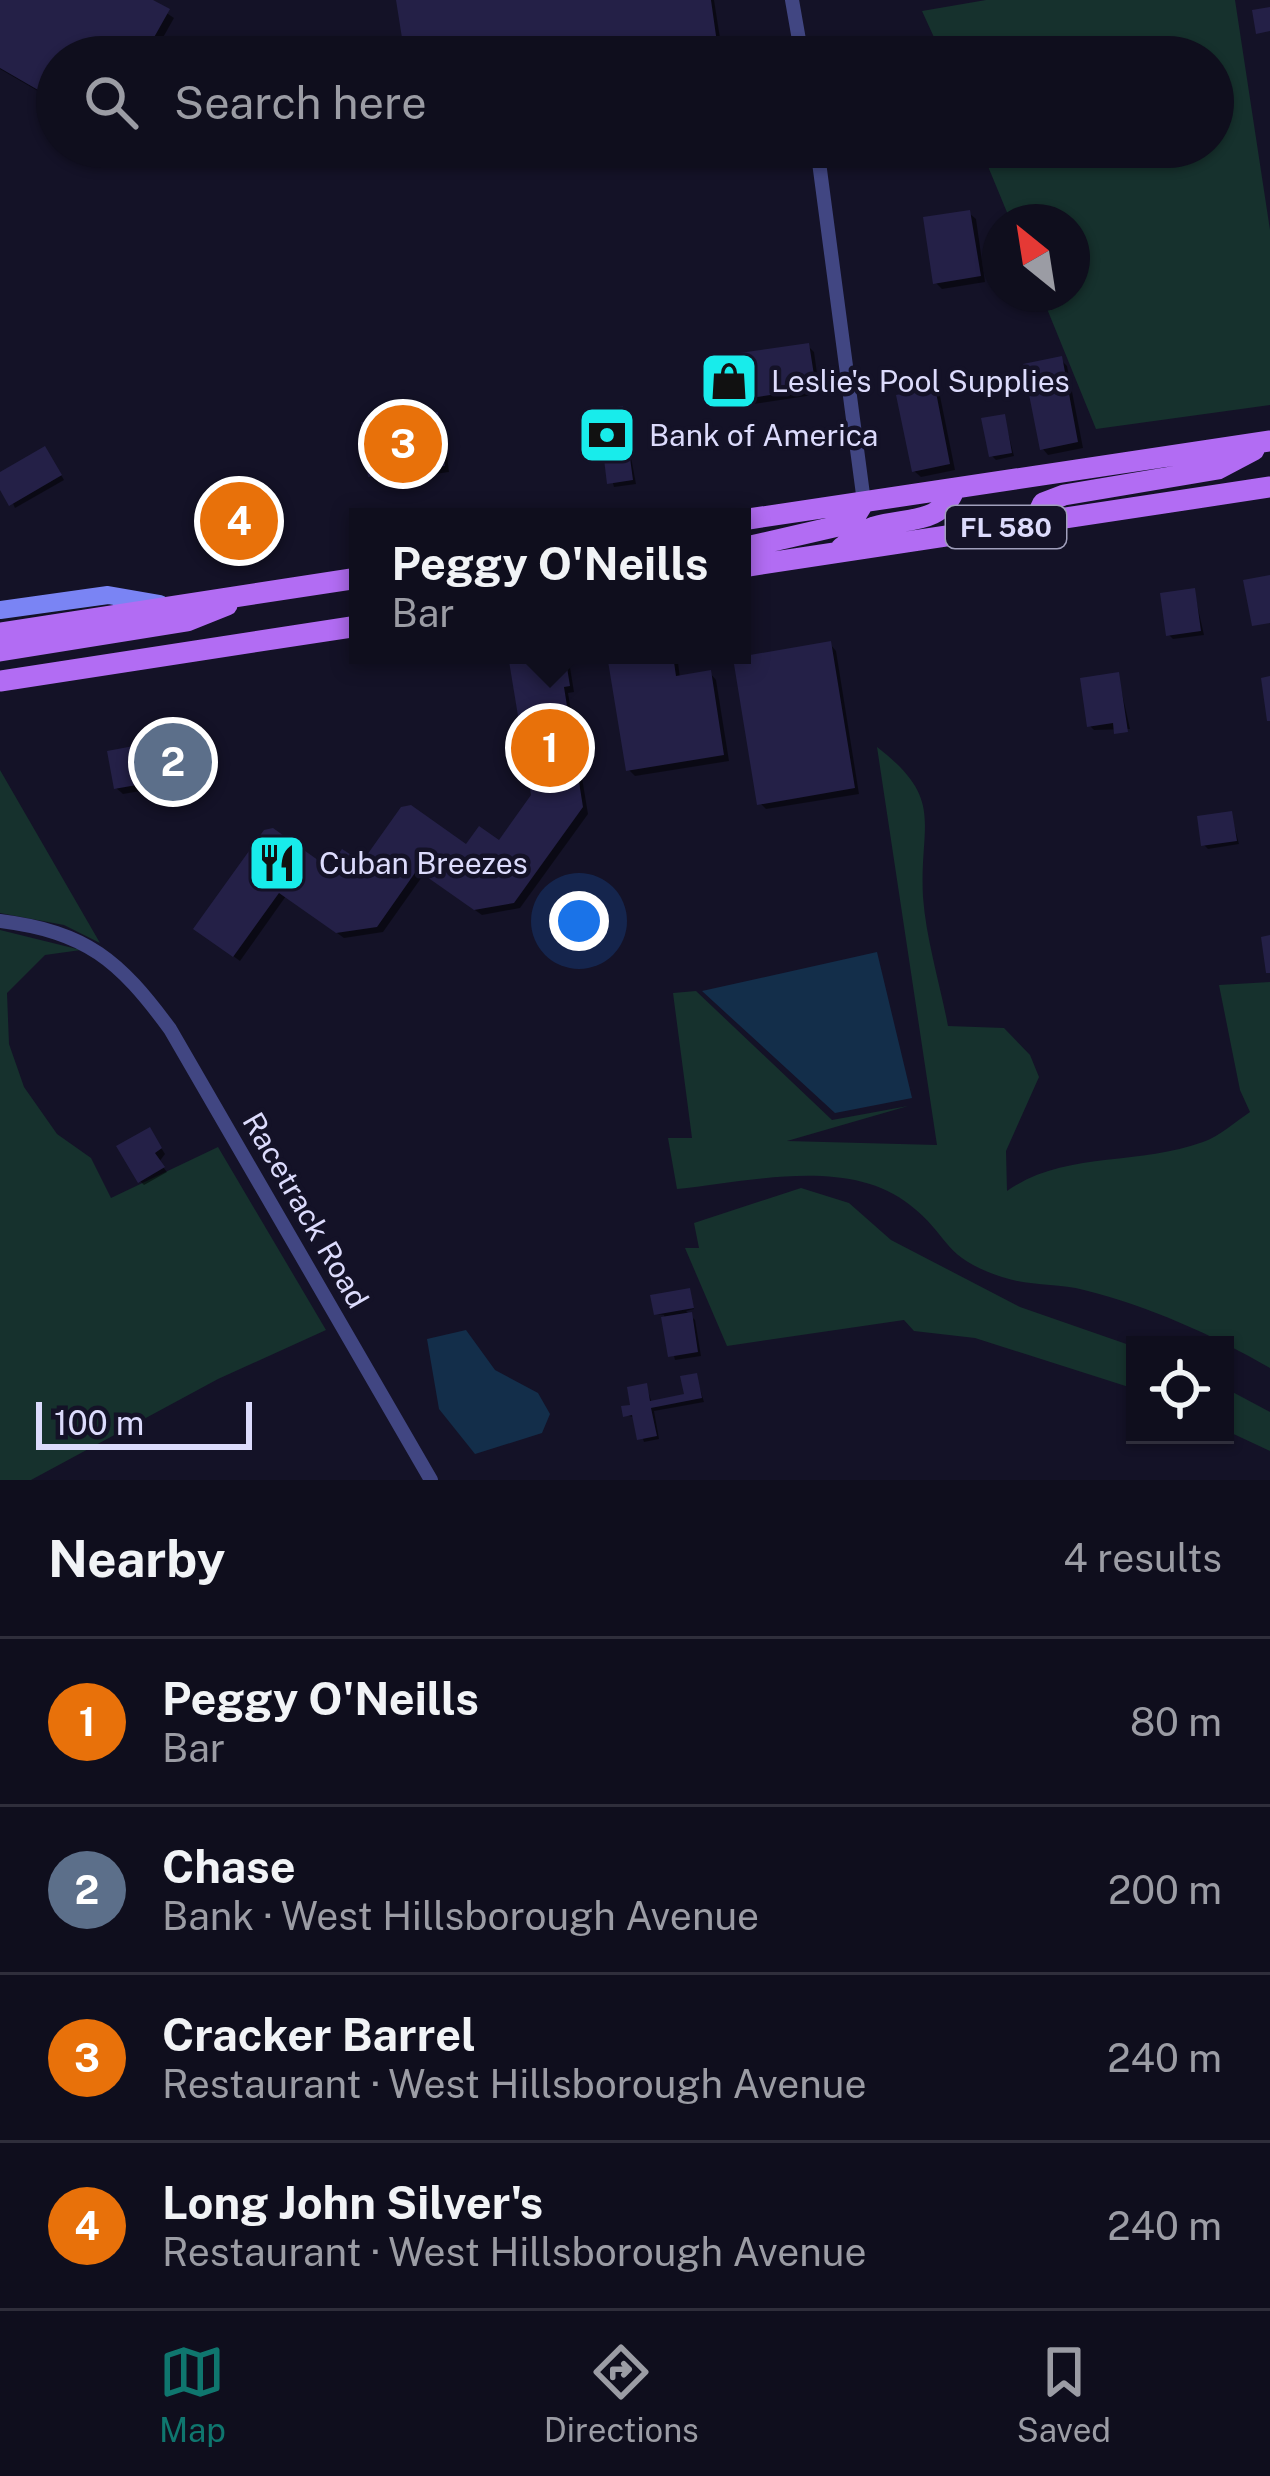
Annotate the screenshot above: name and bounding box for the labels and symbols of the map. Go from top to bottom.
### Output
north arrow [982,204,1090,312]
shop icon: Leslie's Pool Supplies [698,350,760,412]
place label: Leslie's Pool Supplies [771,363,1070,399]
pin: 3 [364,399,442,489]
bank icon: Bank of America [576,404,638,466]
place label: Bank of America [649,417,878,453]
pin: 4 [200,476,278,566]
road number: FL 580 [946,506,1066,548]
pin: 1 [511,703,589,793]
pin: 2 [134,717,212,807]
restaurant icon: Cuban Breezes [246,832,308,894]
place label: Cuban Breezes [319,845,528,881]
your location [549,891,609,951]
street label: Racetrack Road [235,1106,377,1314]
scale bar [36,1396,252,1449]

